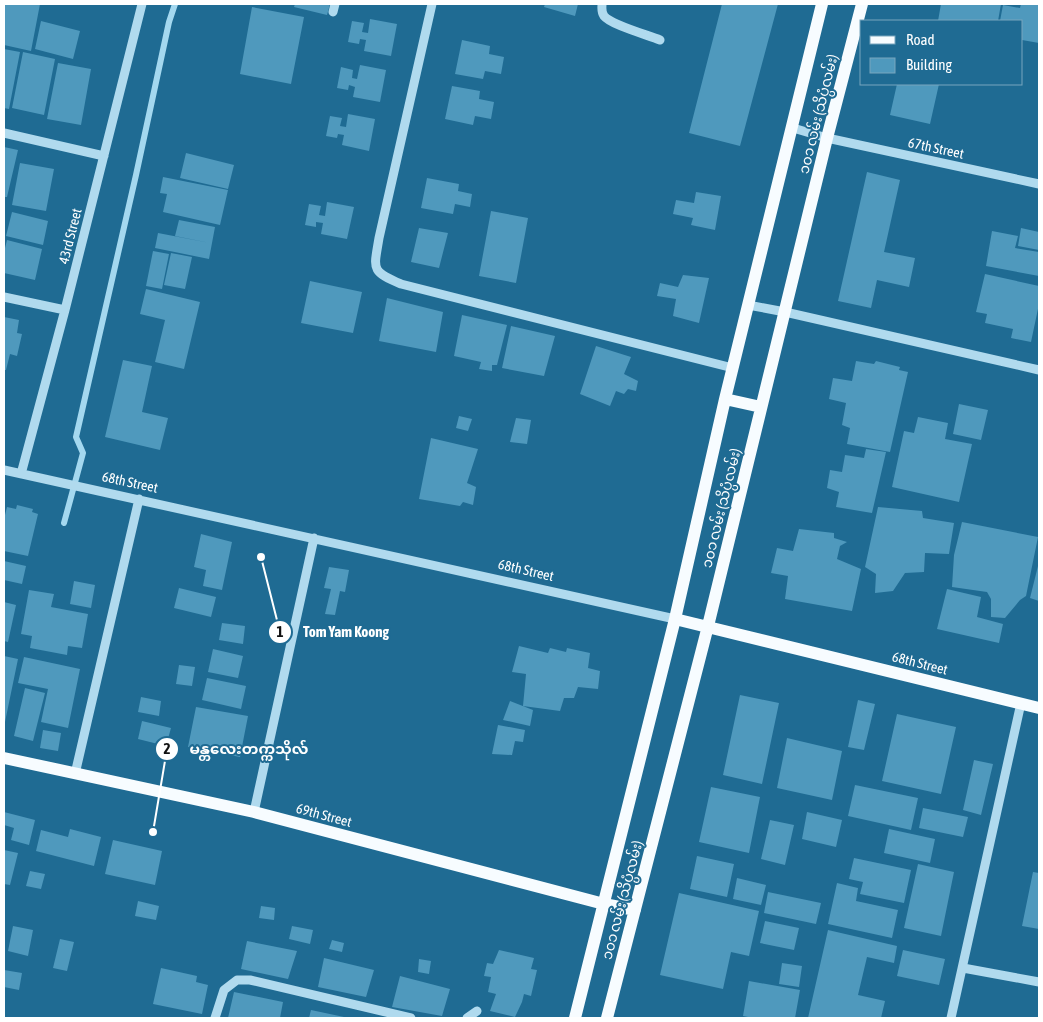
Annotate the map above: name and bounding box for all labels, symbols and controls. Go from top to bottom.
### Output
legend [860,20,1023,85]
text: Road [906,31,935,48]
street label: ၁၀၁ လမ်း (သိပ္ပံလမ်း) [793,52,845,176]
text: Building [906,56,952,73]
street label: 67th Street [907,134,965,162]
street label: 43rd Street [55,207,85,265]
street label: ၁၀၁ လမ်း (သိပ္ပံလမ်း) [696,446,748,570]
street label: 68th Street [101,468,159,496]
street label: 68th Street [497,556,555,584]
callout: Tom Yam Koong [268,617,399,647]
text: 1 [276,623,284,640]
text: Tom Yam Koong [303,623,390,640]
street label: 68th Street [891,648,949,678]
callout: မန္တလေးတက္ကသိုလ် [154,734,318,764]
text: မန္တလေးတက္ကသိုလ် [190,739,308,761]
text: 2 [163,740,171,757]
street label: 69th Street [295,800,353,830]
street label: ၁၀၁ လမ်း (သိပ္ပံလမ်း) [596,838,650,962]

